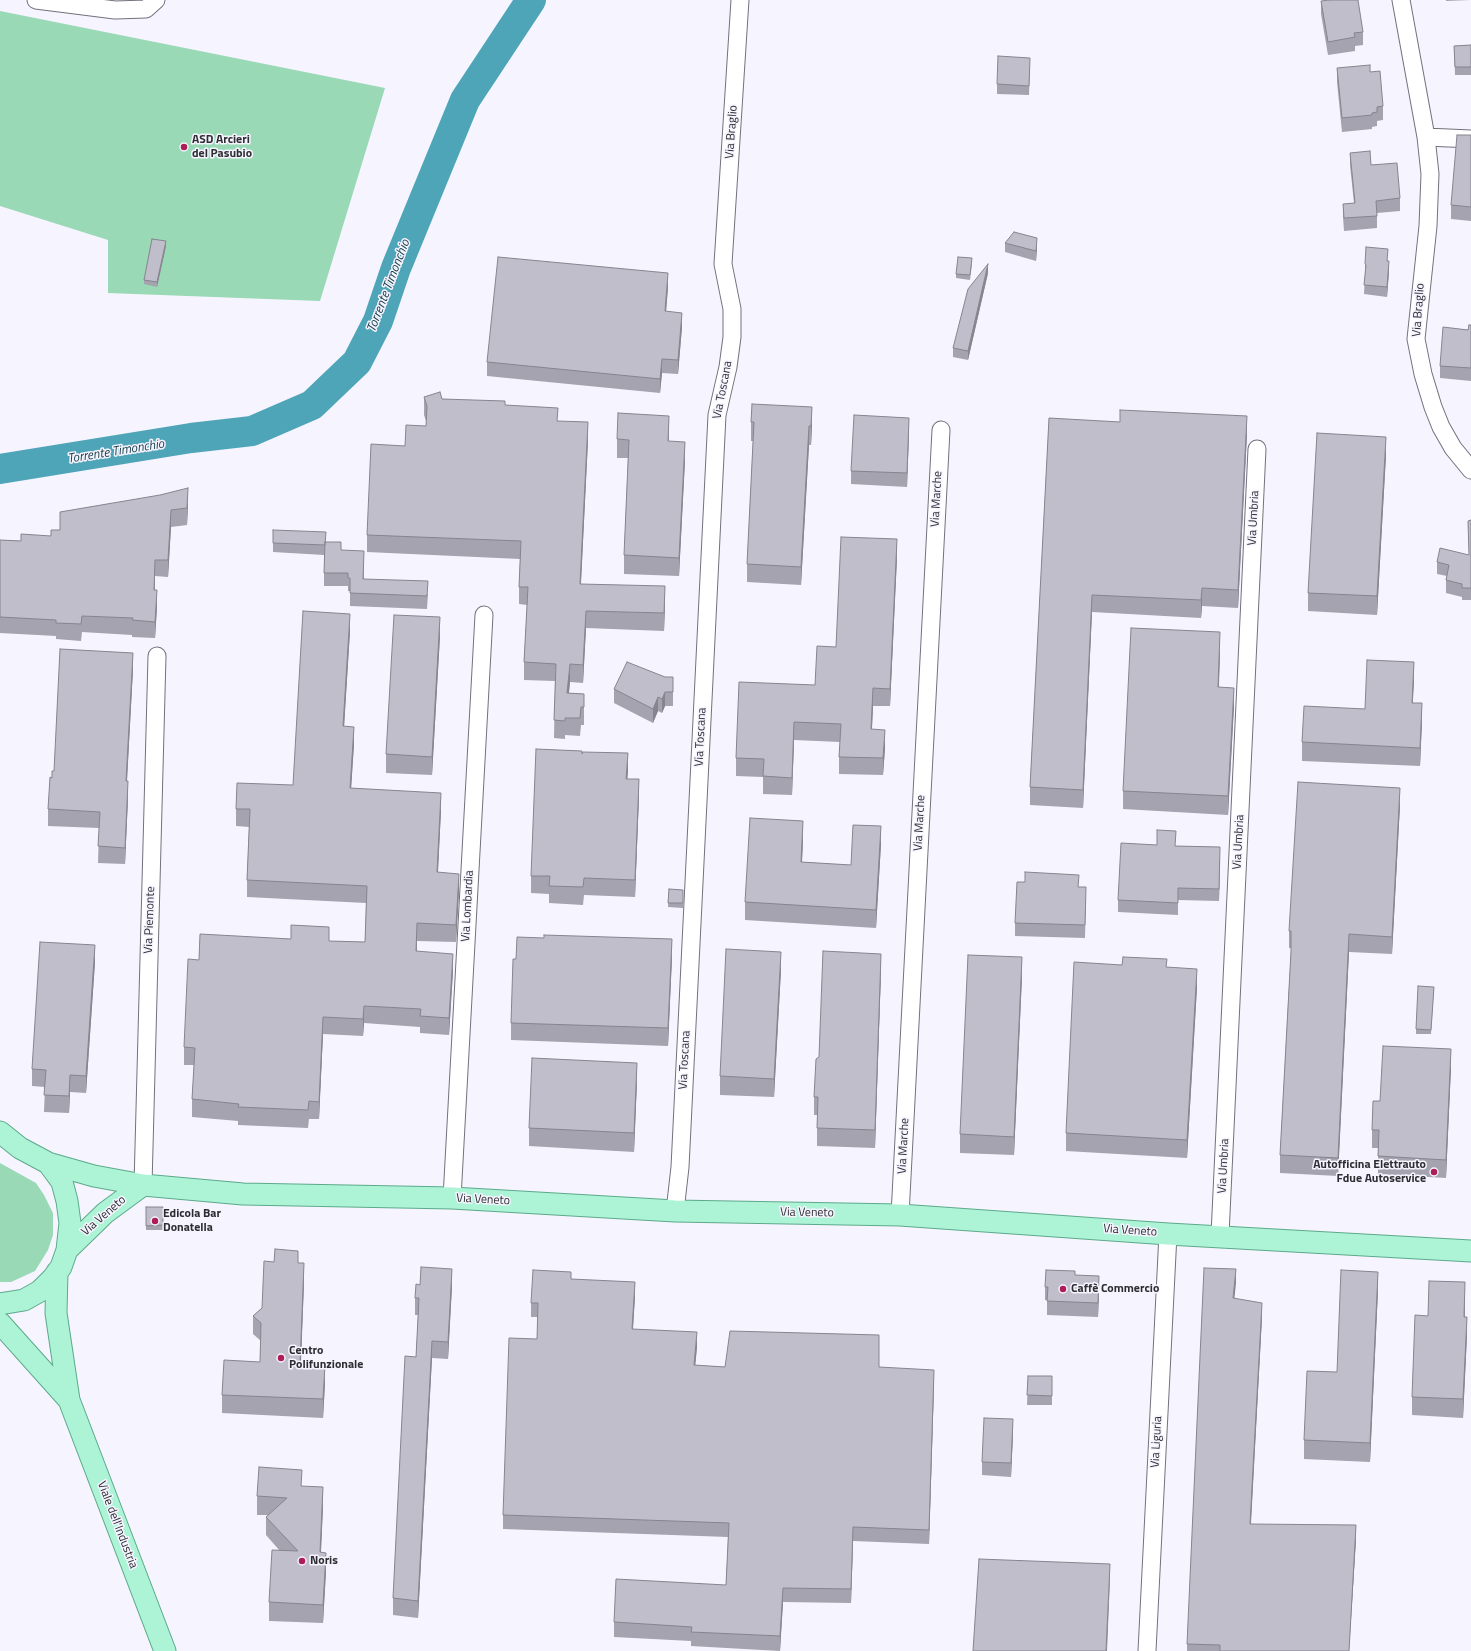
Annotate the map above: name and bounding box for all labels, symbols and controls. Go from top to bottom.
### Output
street label: Via Braglio [723,105,741,159]
place label: ASD Arcieri del Pasubio [192,133,252,161]
marker: ASD Arcieri del Pasubio [179,142,189,152]
water label: Torrente Timonchio [364,238,414,334]
street label: Via Braglio [1410,283,1428,337]
street label: Via Toscana [710,360,736,420]
water label: Torrente Timonchio [67,437,165,467]
street label: Via Marche [928,471,946,527]
street label: Via Umbria [1245,490,1263,546]
street label: Via Toscana [692,707,710,767]
street label: Via Marche [911,795,929,851]
street label: Via Umbria [1230,814,1248,870]
street label: Via Lombardia [459,870,477,942]
street label: Via Piemonte [142,886,158,954]
street label: Via Toscana [676,1030,694,1090]
street label: Via Marche [895,1118,913,1174]
street label: Via Umbria [1215,1138,1233,1194]
place label: Autofficina Elettrauto Fdue Autoservice [1313,1158,1426,1186]
marker: Autofficina Elettrauto Fdue Autoservice [1429,1167,1439,1177]
street label: Via Veneto [456,1191,510,1209]
street label: Via Veneto [79,1193,129,1239]
street label: Via Veneto [780,1205,834,1221]
place label: Edicola Bar Donatella [163,1207,221,1235]
marker: Edicola Bar Donatella [150,1216,160,1226]
street label: Via Veneto [1103,1222,1157,1240]
place label: Caffè Commercio [1071,1282,1159,1296]
marker: Caffè Commercio [1058,1284,1068,1294]
place label: Centro Polifunzionale [289,1344,363,1372]
marker: Centro Polifunzionale [276,1353,286,1363]
street label: Via Liguria [1148,1416,1166,1468]
street label: Viale dell'Industria [94,1479,140,1571]
place label: Noris [310,1554,338,1568]
marker: Noris [297,1556,307,1566]

